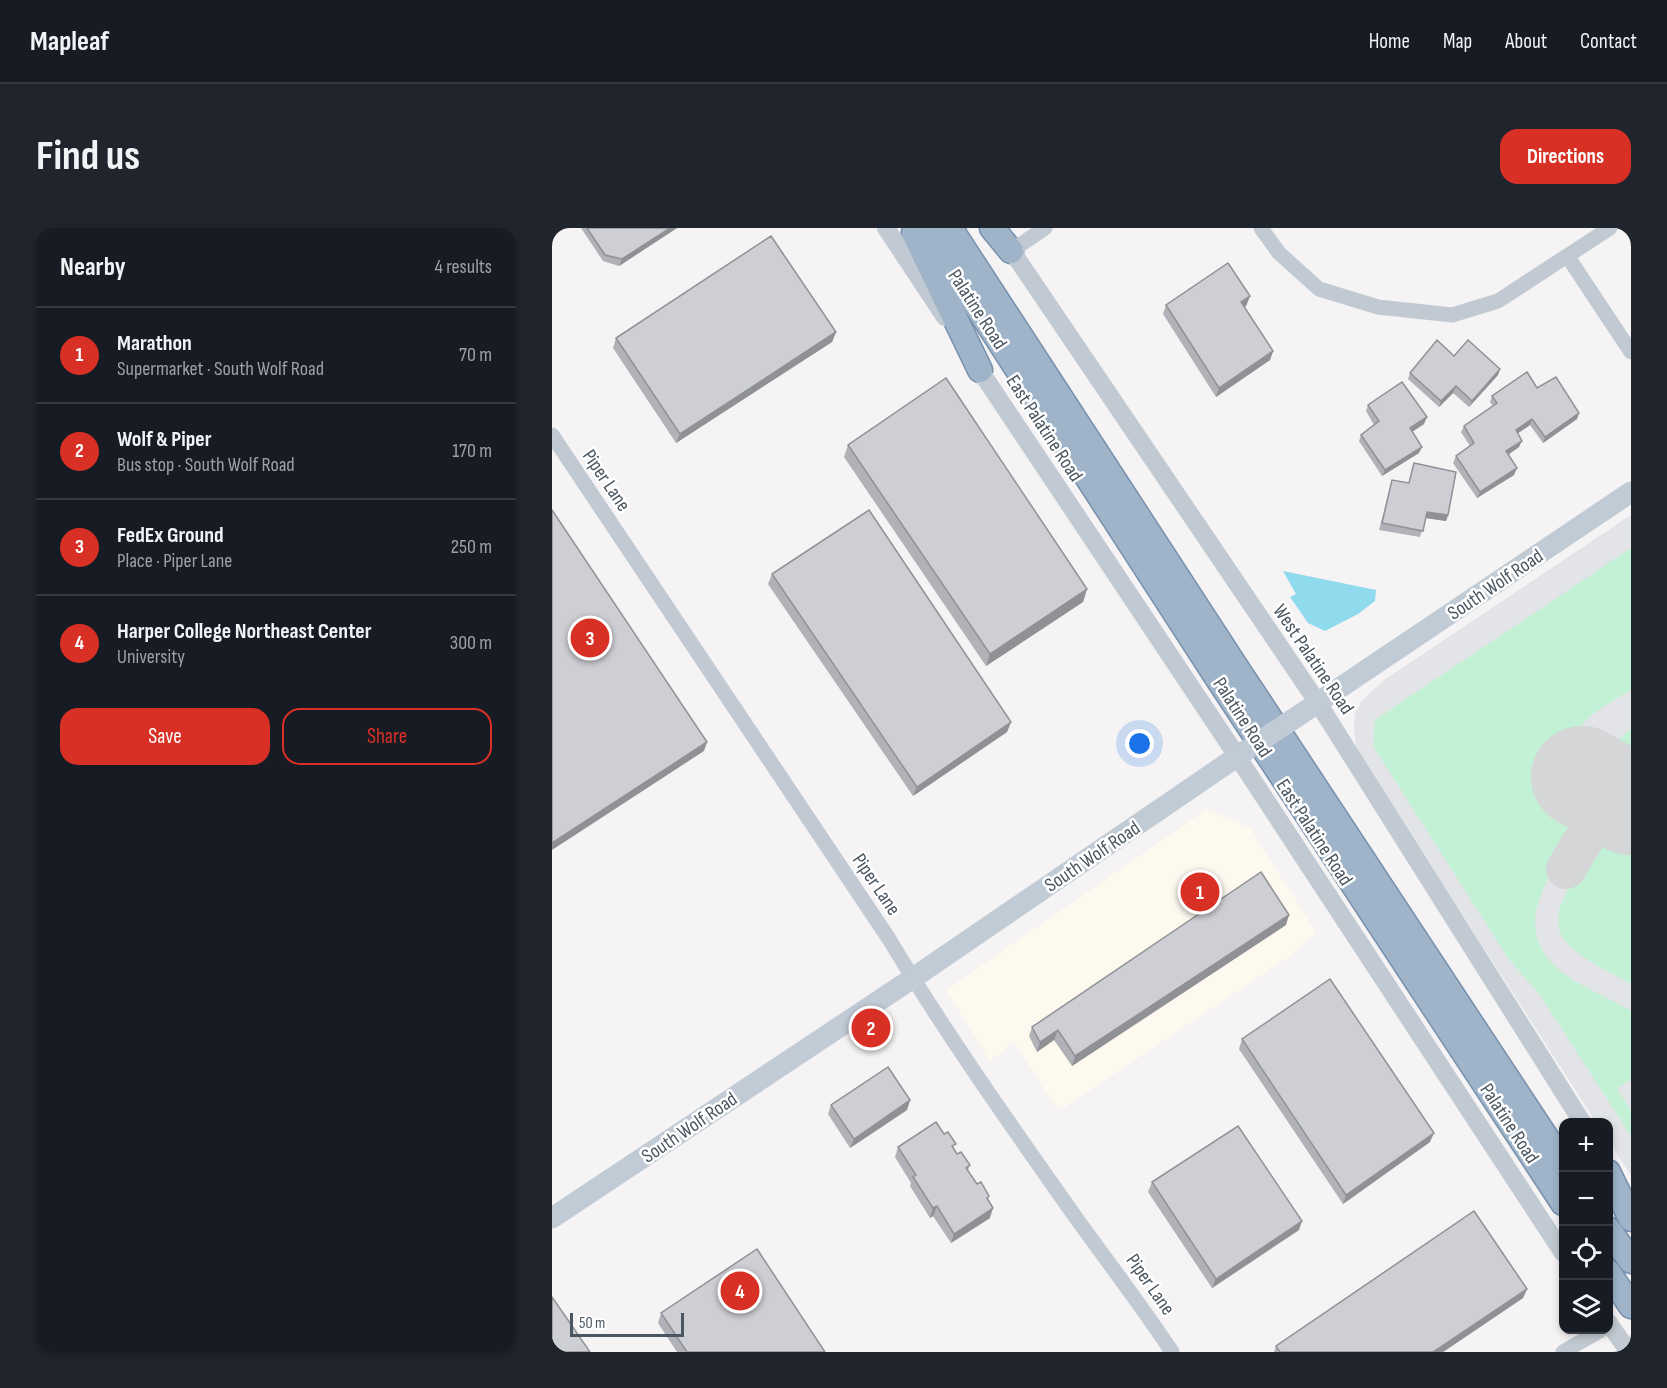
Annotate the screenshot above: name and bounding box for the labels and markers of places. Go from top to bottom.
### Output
pin: 3 [570,616,609,660]
pin: 1 [1180,870,1220,914]
pin: 2 [852,1006,890,1050]
pin: 4 [720,1268,759,1314]

